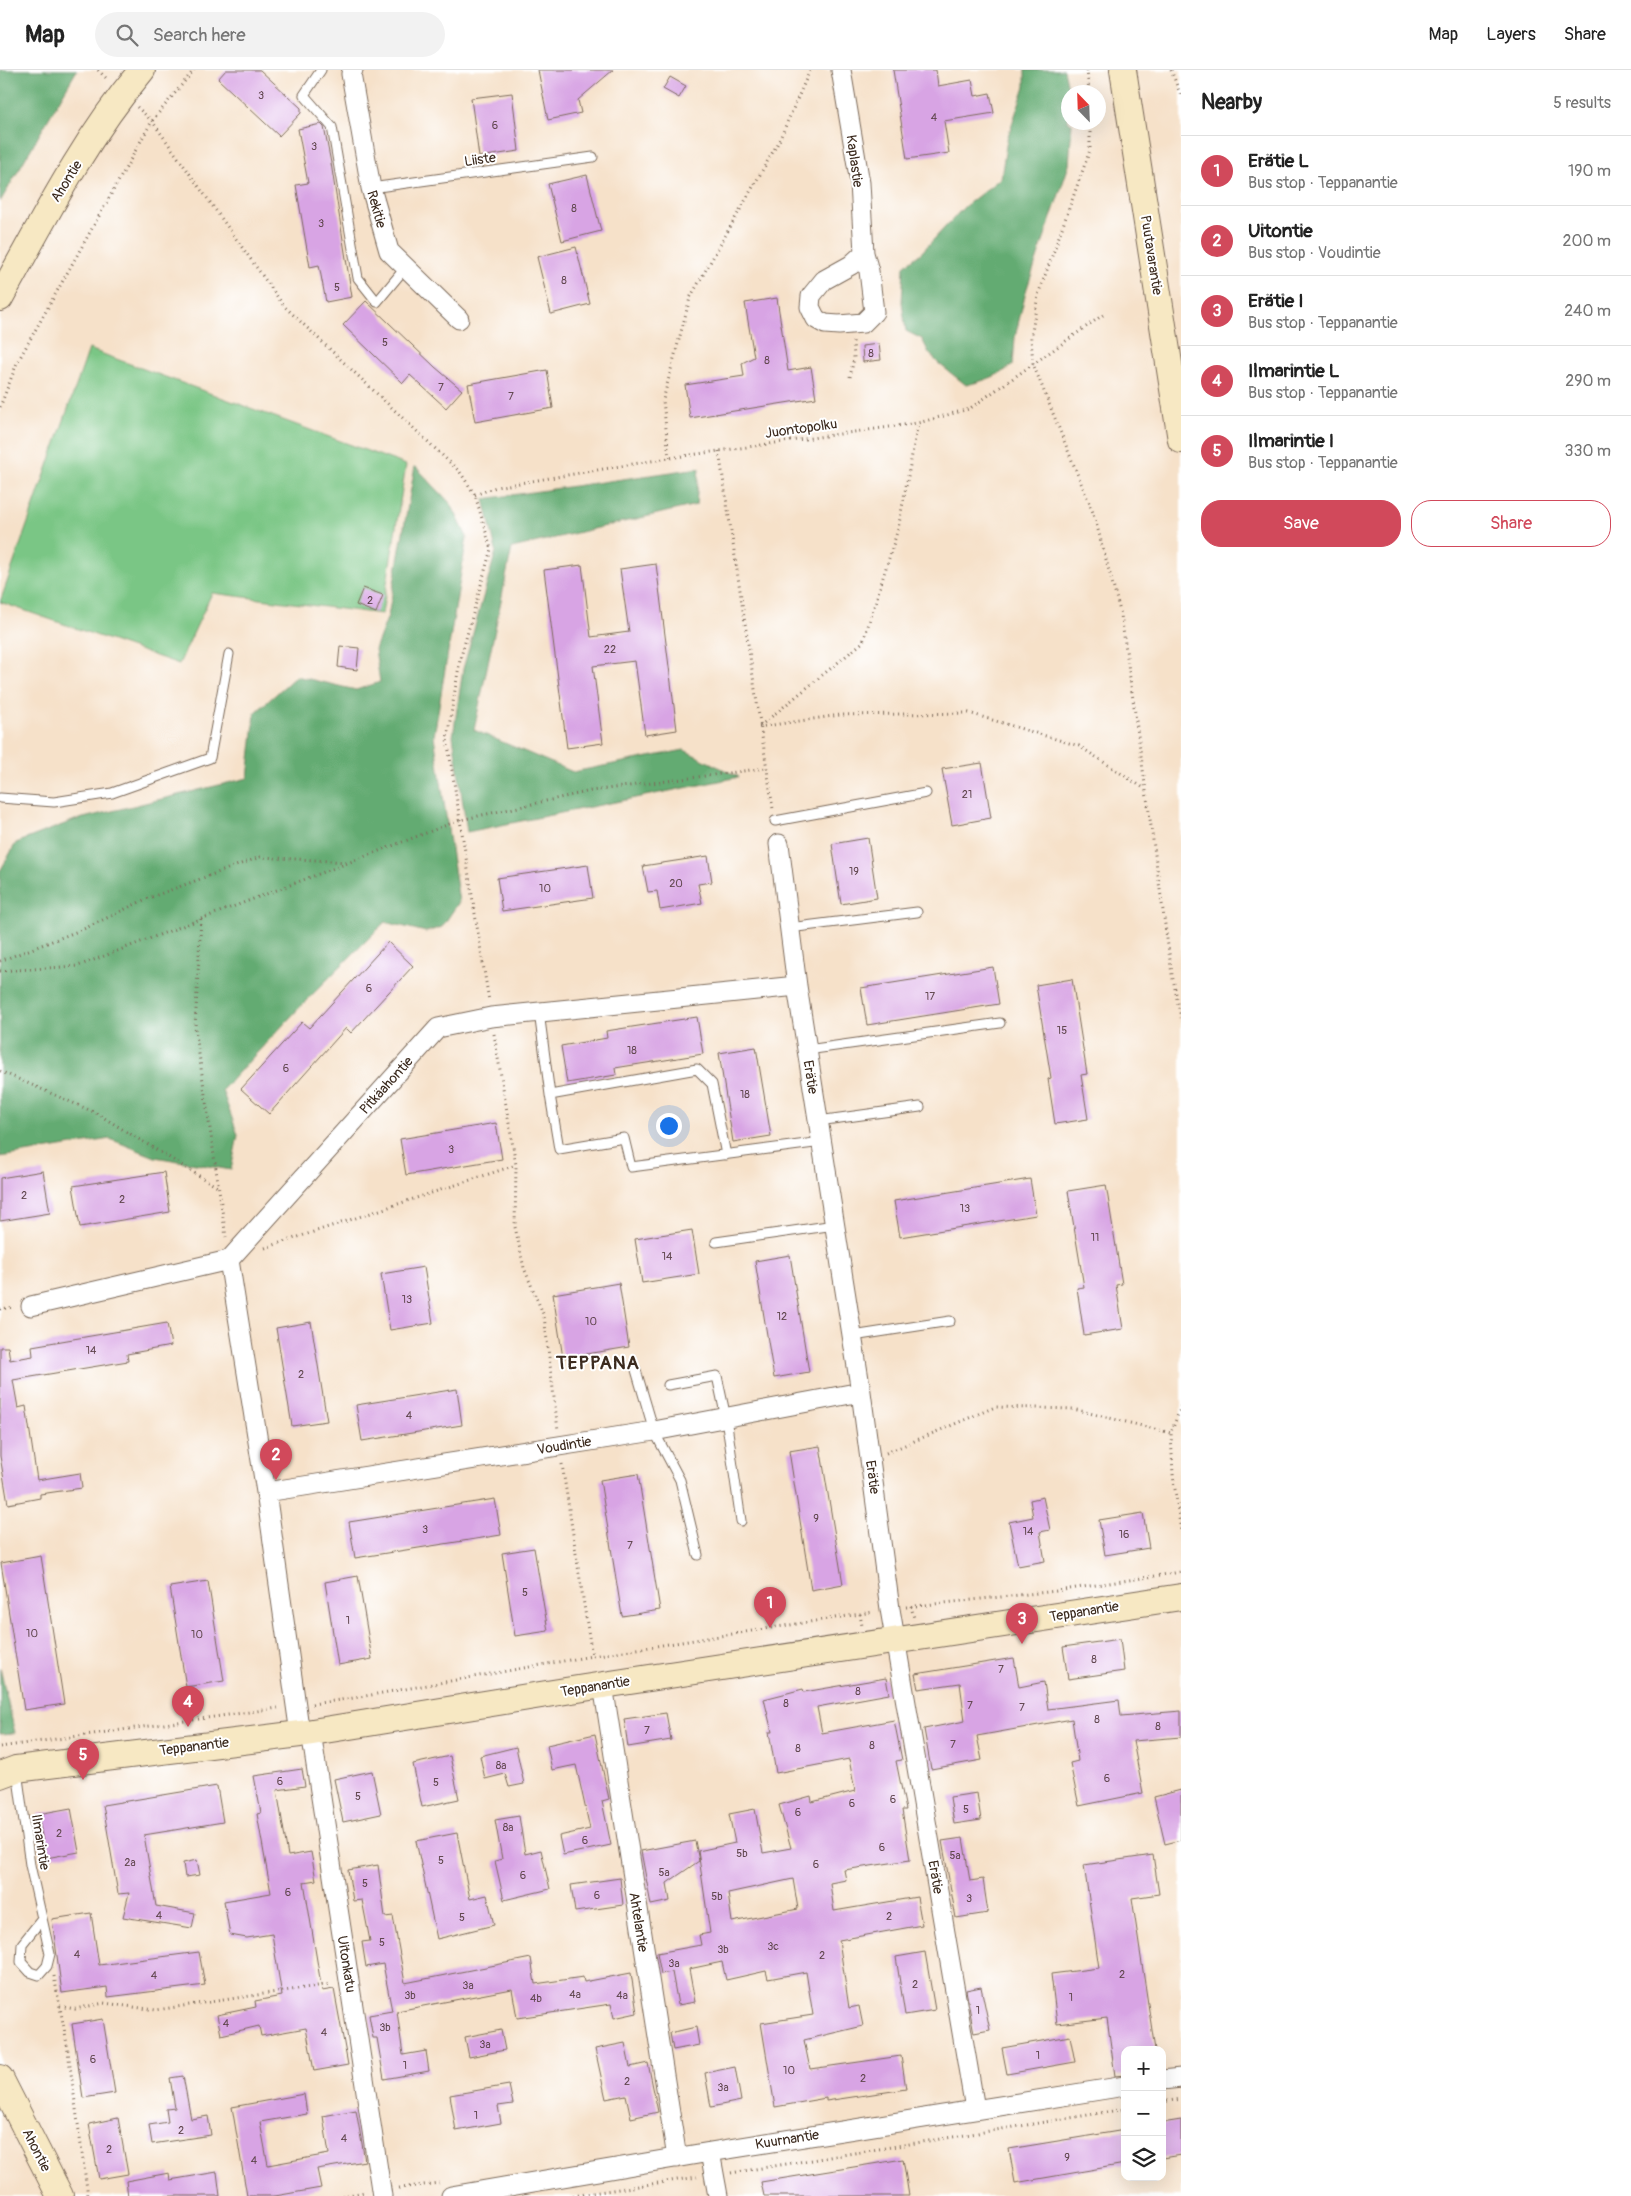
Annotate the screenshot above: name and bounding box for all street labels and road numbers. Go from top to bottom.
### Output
street label: Kaplastie [842,134,867,188]
street label: Liiste [463,149,497,170]
street label: Ahontie [47,157,86,205]
street label: Rekitie [363,188,390,230]
street label: Puutavarantie [1137,214,1166,296]
street label: Juontopolku [764,415,838,442]
street label: Pitkäahontie [356,1053,417,1118]
street label: Erätie [799,1059,822,1095]
street label: Voudintie [536,1433,593,1458]
street label: Erätie [862,1459,883,1495]
street label: Teppanantie [1048,1598,1120,1625]
street label: Teppanantie [559,1673,631,1700]
street label: Teppanantie [158,1734,230,1759]
street label: Ilmarintie [28,1813,53,1871]
street label: Erätie [924,1859,947,1895]
street label: Ahtelantie [625,1891,652,1953]
street label: Uitonkatu [334,1934,359,1994]
street label: Ahontie [19,2126,55,2175]
street label: Kuurnantie [754,2126,820,2153]

